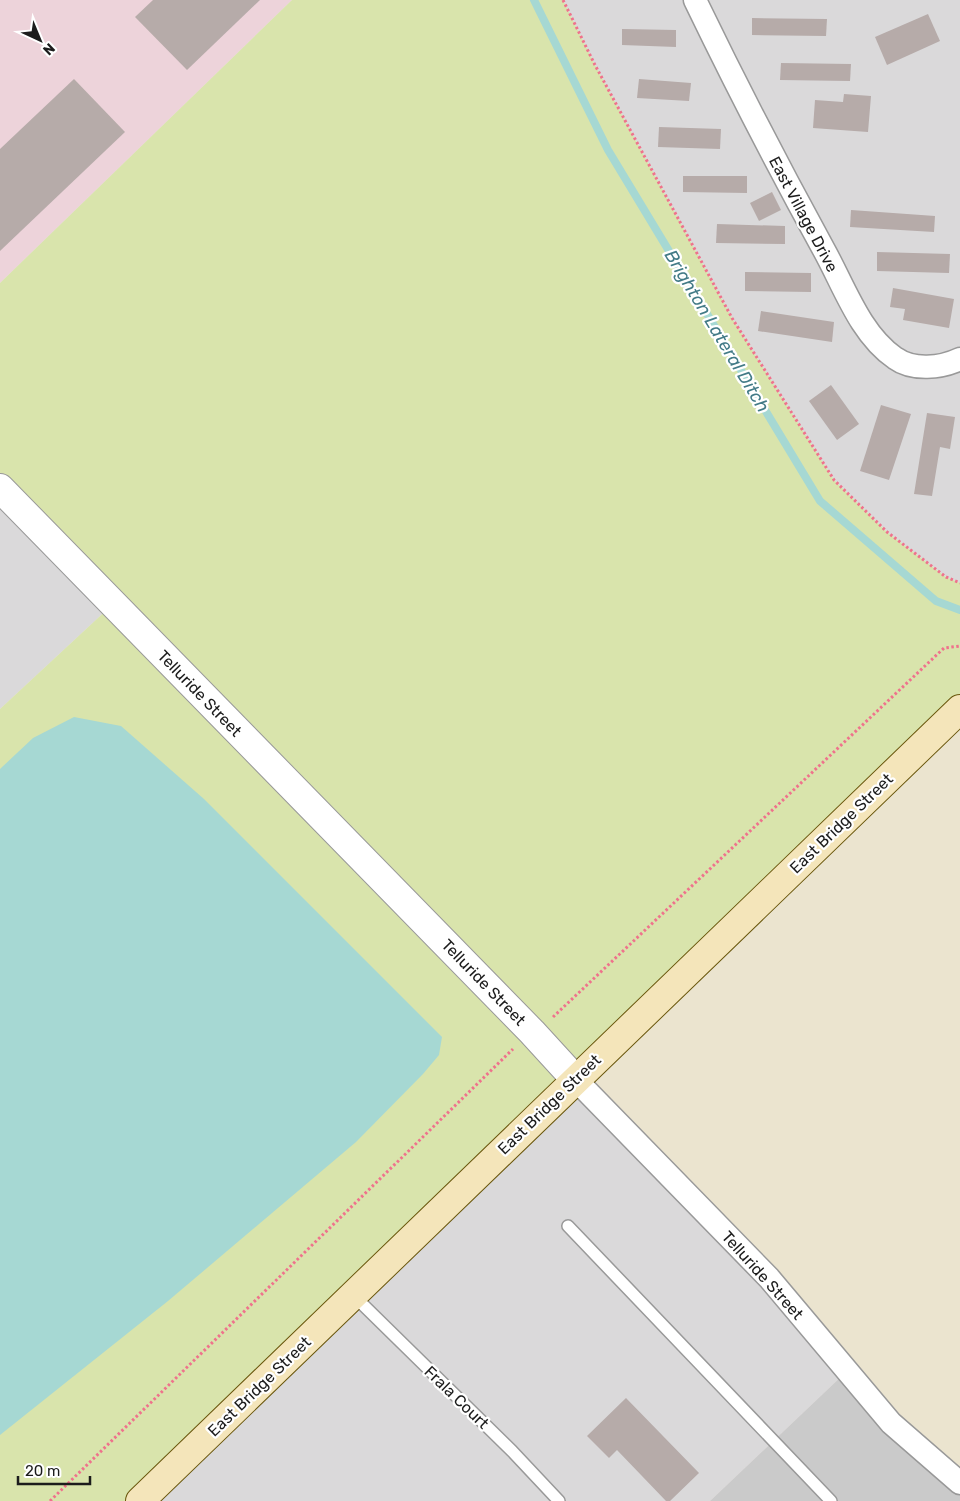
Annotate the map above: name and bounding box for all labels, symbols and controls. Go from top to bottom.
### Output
north arrow [15,15,65,65]
text: N [39,39,58,59]
street label: East Village Drive [765,153,842,275]
water label: Brighton Lateral Ditch [660,246,774,416]
street label: Telluride Street [154,646,246,740]
street label: East Bridge Street [786,769,897,877]
street label: Telluride Street [438,935,530,1029]
street label: East Bridge Street [494,1050,605,1158]
street label: Telluride Street [718,1227,807,1324]
street label: East Bridge Street [204,1332,315,1440]
street label: Frala Court [420,1362,493,1433]
scale bar [18,1454,90,1486]
text: 20 m [25,1462,60,1480]

